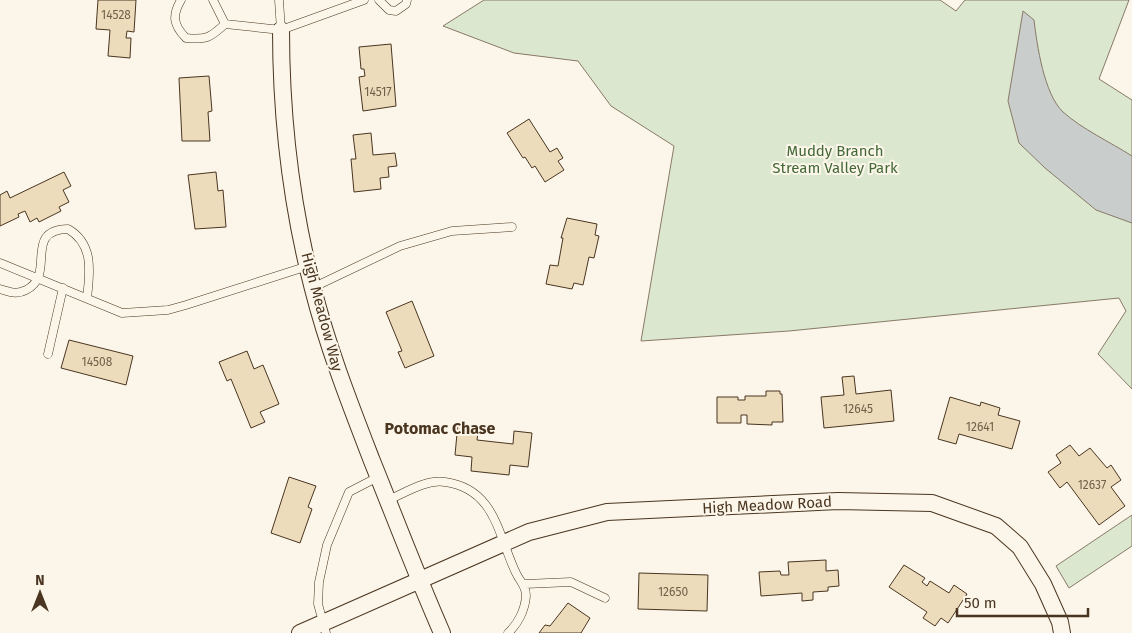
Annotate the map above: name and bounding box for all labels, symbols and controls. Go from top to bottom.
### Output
house number: 14528 [101,8,131,22]
house number: 14517 [364,85,392,99]
park label: Muddy Branch Stream Valley Park [772,142,898,177]
street label: High Meadow Way [297,250,347,374]
house number: 14508 [82,355,113,369]
house number: 12645 [843,402,873,416]
district label: Potomac Chase [385,419,496,438]
house number: 12641 [966,420,994,434]
house number: 12637 [1078,478,1106,492]
street label: High Meadow Road [702,493,832,517]
north arrow [15,568,65,618]
text: N [35,572,45,589]
house number: 12650 [658,585,688,599]
scale bar [957,586,1088,618]
text: 50 m [964,594,997,612]

